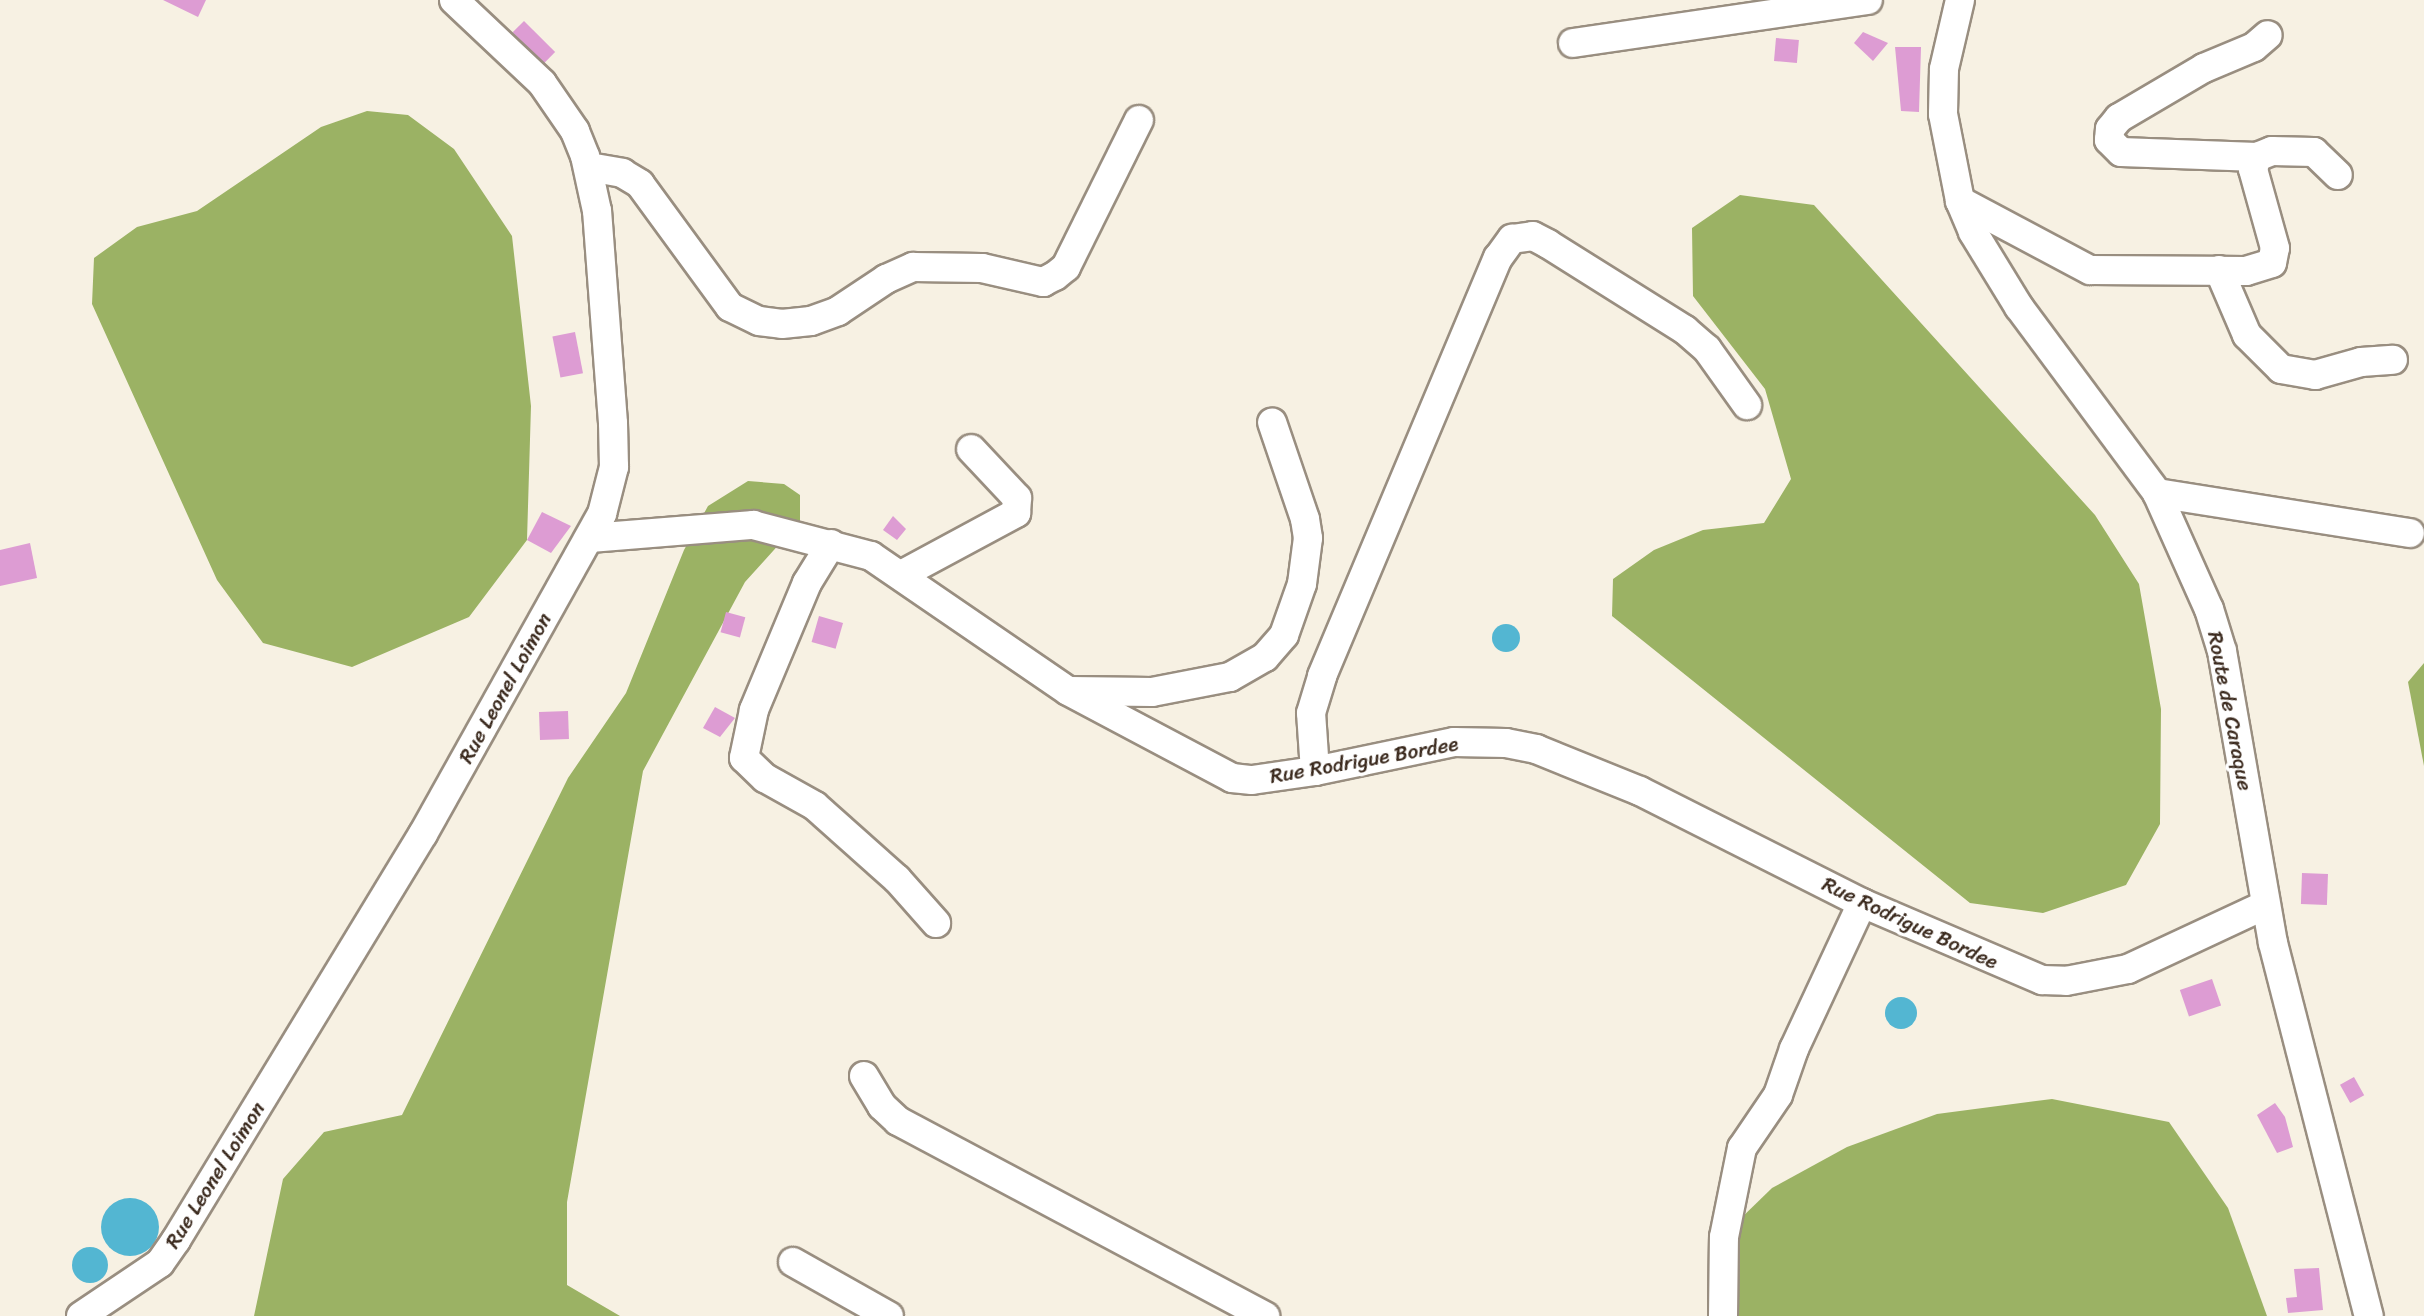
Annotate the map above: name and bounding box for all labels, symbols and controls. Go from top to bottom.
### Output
street label: Rue Leonel Loimon [453,608,557,768]
street label: Route de Caraque [2202,629,2258,793]
street label: Rue Rodrigue Bordee [1267,731,1461,789]
street label: Rue Rodrigue Bordee [1818,871,2002,975]
street label: Rue Leonel Loimon [160,1097,270,1253]

